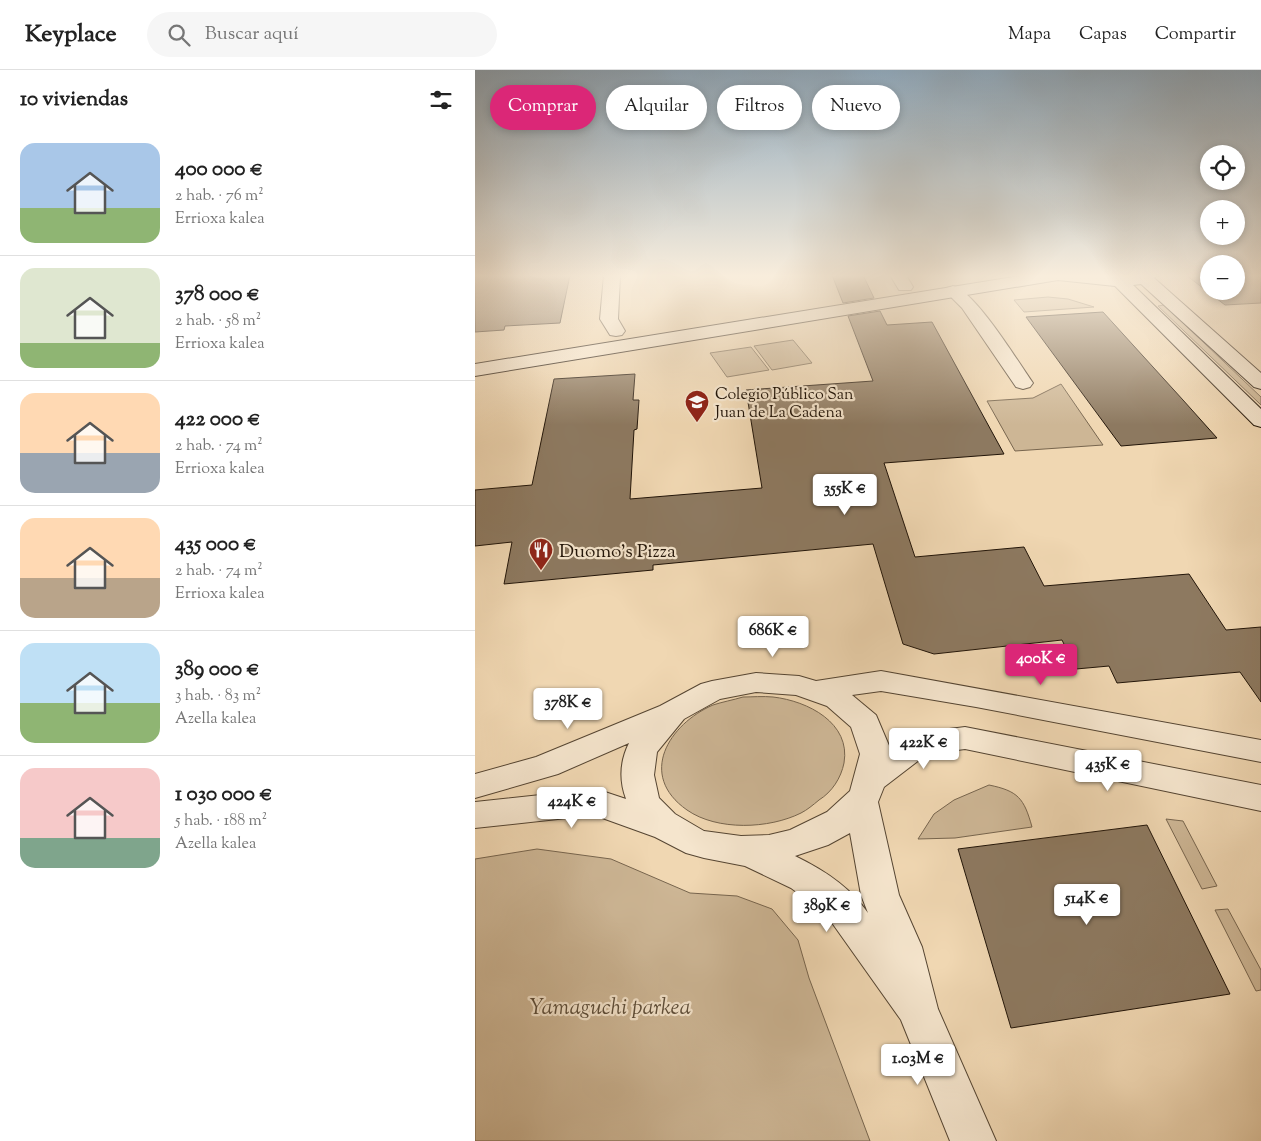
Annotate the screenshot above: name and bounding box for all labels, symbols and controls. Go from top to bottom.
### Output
search box [147,12,497,57]
text: Keyplace [25,18,117,52]
icon: search [165,21,193,49]
text: Buscar aquí [205,21,299,48]
text: Mapa [1008,22,1051,48]
text: Capas [1079,22,1127,48]
text: Compartir [1155,22,1236,48]
text: 10 viviendas [20,85,128,115]
chip: Comprar [490,85,596,130]
chip: Alquilar [606,85,707,130]
chip: Filtros [717,85,802,130]
chip: Nuevo [812,85,900,130]
icon: filters [427,86,455,114]
map controls [1200,145,1245,300]
button: locate [1200,145,1245,190]
text: 400 000 € [175,155,263,185]
icon: home [60,163,120,223]
text: 2 hab. · 76 m² [175,185,264,208]
button: + [1200,200,1245,245]
text: Errioxa kalea [175,208,265,231]
button: − [1200,255,1245,300]
text: 378 000 € [175,280,260,310]
icon: home [60,288,120,348]
text: 2 hab. · 58 m² [175,310,261,333]
text: Errioxa kalea [175,333,265,356]
place label: Colegio Público San Juan de La Cadena [714,384,854,425]
school or university icon: Colegio Público San Juan de La Cadena [684,389,710,423]
text: 422 000 € [175,405,260,435]
icon: home [60,413,120,473]
text: 2 hab. · 74 m² [175,435,263,458]
text: Errioxa kalea [175,458,265,481]
pin: 355K € [804,474,886,516]
text: 355K € [824,478,866,501]
text: 435 000 € [175,530,256,560]
restaurant icon: Duomo's Pizza [528,537,554,571]
icon: home [60,538,120,598]
place label: Duomo's Pizza [559,539,676,566]
text: 2 hab. · 74 m² [175,560,263,583]
text: Errioxa kalea [175,583,265,606]
pin: 686K € [732,616,814,658]
text: 686K € [749,620,797,643]
pin: 400K € [1000,644,1082,686]
text: 400K € [1016,648,1066,671]
text: 389 000 € [175,655,259,685]
icon: home [60,663,120,723]
text: 3 hab. · 83 m² [175,685,261,708]
pin: 378K € [527,688,609,730]
text: 378K € [544,692,592,715]
text: Azella kalea [175,708,256,731]
pin: 422K € [883,728,965,770]
text: 422K € [900,732,948,755]
pin: 435K € [1067,750,1149,792]
text: 435K € [1086,754,1130,777]
text: 1 030 000 € [175,780,272,810]
pin: 424K € [531,786,613,829]
icon: home [60,788,120,848]
text: 424K € [548,791,596,814]
text: 5 hab. · 188 m² [175,810,267,833]
text: Azella kalea [175,833,256,856]
pin: 514K € [1046,884,1128,926]
text: 514K € [1065,888,1109,911]
pin: 389K € [786,890,868,933]
text: 389K € [803,895,851,918]
park label: Yamaguchi parkea [529,993,691,1025]
pin: 1.03M € [872,1044,964,1086]
text: 1.03M € [892,1048,944,1071]

